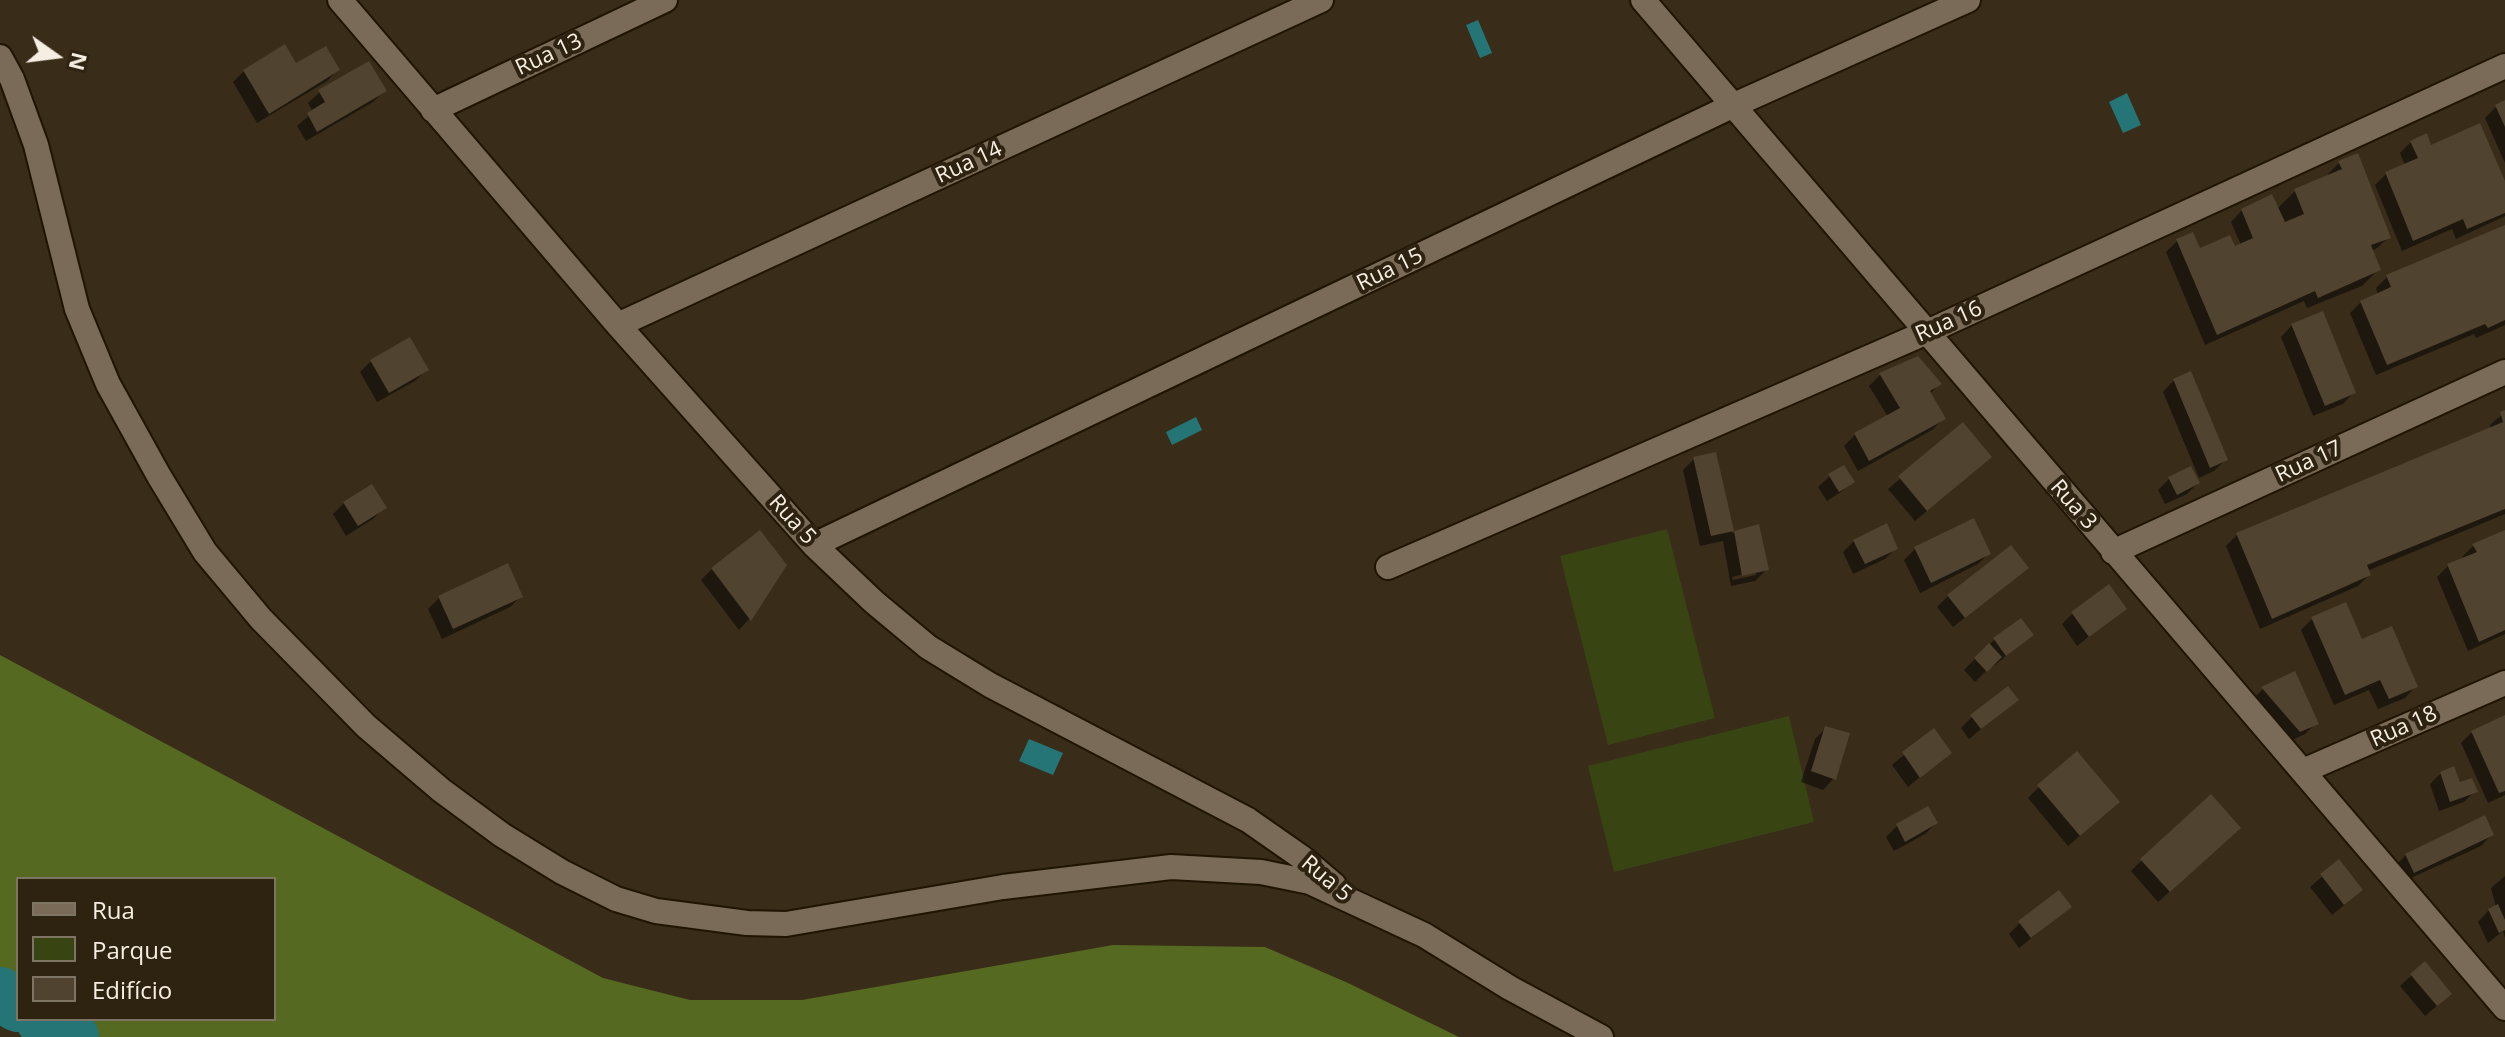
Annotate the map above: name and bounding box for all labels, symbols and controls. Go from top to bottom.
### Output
north arrow [16,16,96,96]
street label: Rua 13 [512,28,586,82]
text: N [63,49,96,74]
street label: Rua 14 [932,136,1006,190]
street label: Rua 15 [1353,243,1427,297]
street label: Rua 16 [1912,296,1986,348]
street label: Rua 17 [2272,435,2346,489]
street label: Rua 3 [2044,475,2102,535]
street label: Rua 5 [763,490,821,550]
street label: Rua 18 [2367,701,2441,753]
street label: Rua 5 [1295,850,1357,908]
legend [16,877,276,1021]
text: Rua [92,893,135,926]
text: Parque [92,933,172,966]
text: Edifício [92,973,172,1006]

